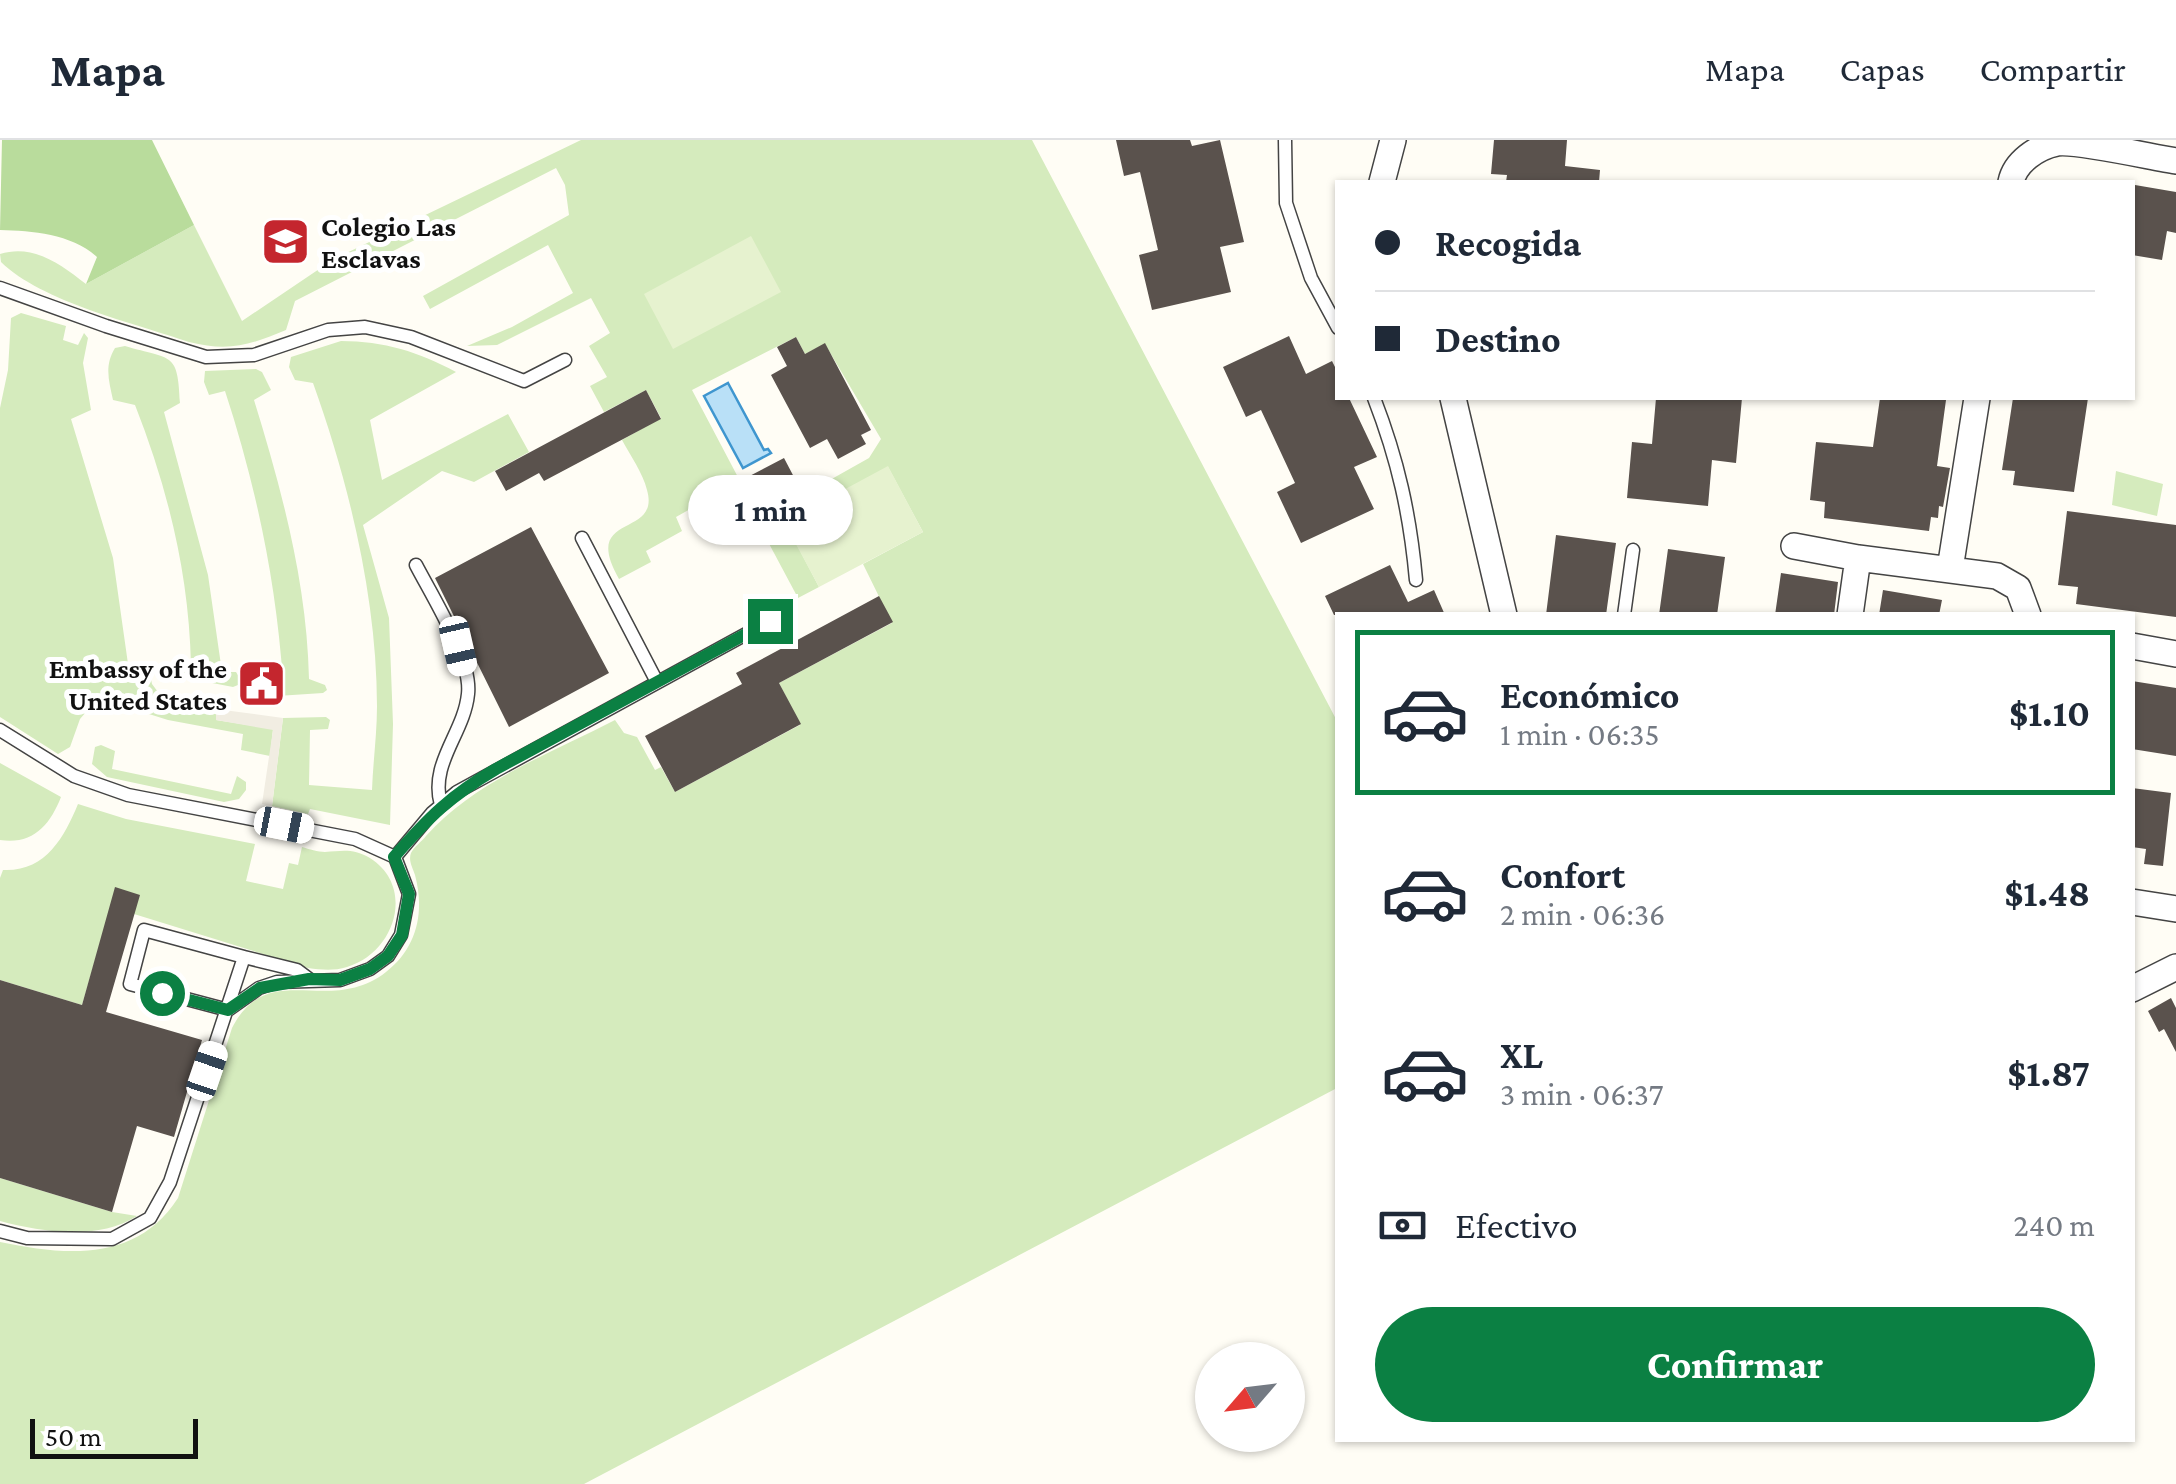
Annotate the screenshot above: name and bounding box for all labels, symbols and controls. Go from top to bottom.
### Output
text: Mapa [50,43,165,96]
text: Mapa [1705,50,1785,89]
text: Capas [1840,50,1925,89]
text: Compartir [1980,50,2126,89]
place label: Colegio Las Esclavas [321,211,456,274]
school or university icon: Colegio Las Esclavas [260,216,312,268]
text: Recogida [1435,222,1581,264]
text: Destino [1435,318,1561,360]
callout: 1 min [688,476,852,546]
text: 1 min [734,492,807,528]
route end [748,599,793,644]
car [437,613,479,679]
place label: Embassy of the United States [49,653,227,716]
public building icon: Embassy of the United States [236,658,288,710]
icon: car [1380,668,1470,758]
text: Económico [1500,674,1680,716]
text: $1.10 [2009,692,2090,734]
text: 1 min · 06:35 [1500,716,1660,752]
car [252,805,316,845]
icon: car [1380,848,1470,938]
text: Confort [1500,854,1625,896]
text: $1.48 [2004,872,2090,914]
text: 2 min · 06:36 [1500,896,1665,932]
route start [140,971,185,1016]
icon: car [1380,1028,1470,1118]
text: XL [1500,1034,1543,1076]
car [183,1038,231,1104]
text: $1.87 [2007,1052,2090,1094]
text: 3 min · 06:37 [1500,1076,1663,1112]
icon: cash [1375,1198,1430,1253]
text: Efectivo [1455,1204,1578,1246]
text: 240 m [2014,1207,2095,1243]
button: Confirmar [1375,1307,2095,1422]
north arrow [1195,1342,1305,1452]
map controls [1195,1342,1305,1452]
scale bar [30,1414,198,1458]
text: 50 m [45,1421,102,1452]

